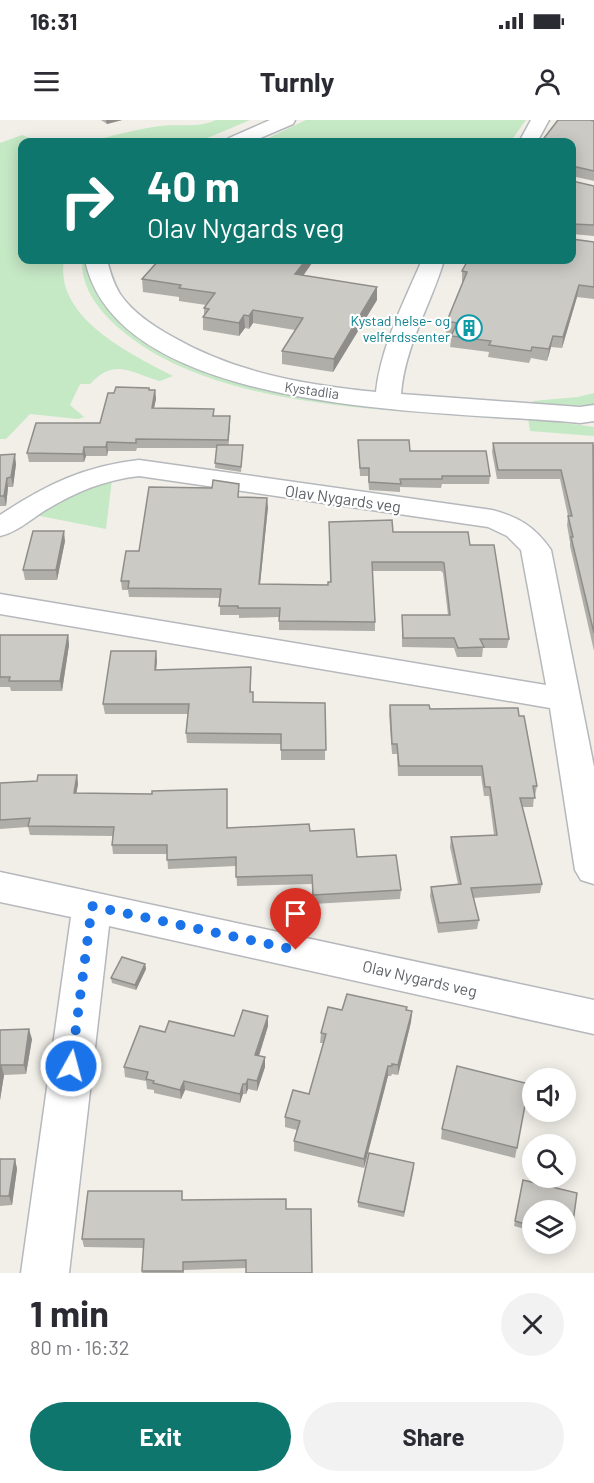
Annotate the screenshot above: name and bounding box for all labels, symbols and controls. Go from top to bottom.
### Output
text: 16:31 [30,8,77,34]
icon: menu [30,65,63,98]
text: Turnly [260,65,334,97]
icon: person [531,65,564,98]
text: 40 m [147,160,240,210]
icon: right [48,162,126,240]
text: Olav Nygards veg [147,211,344,243]
place label: Kystad helse- og velferdssenter [351,312,450,345]
building icon: Kystad helse- og velferdssenter [454,313,484,343]
street label: Kystadlia [284,378,340,402]
street label: Olav Nygards veg [284,480,402,516]
pin [270,888,321,950]
icon: arrive [279,897,312,930]
street label: Olav Nygards veg [361,956,479,1000]
position arrow [39,1034,103,1098]
map controls [522,1068,576,1254]
button: sound [522,1068,576,1122]
button: search [522,1134,576,1188]
button: layers [522,1200,576,1254]
text: 1 min [30,1291,109,1334]
button: close [501,1293,564,1356]
text: 80 m · 16:32 [30,1335,130,1359]
button: Exit [30,1402,291,1471]
button: Share [303,1402,564,1471]

